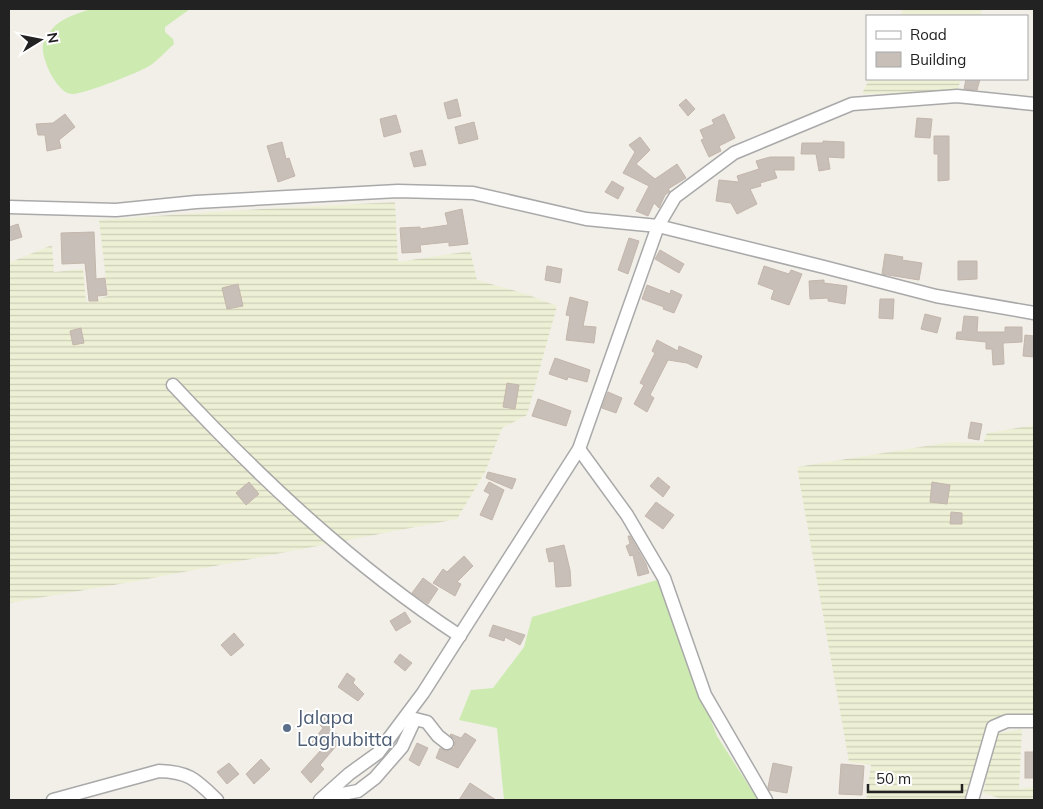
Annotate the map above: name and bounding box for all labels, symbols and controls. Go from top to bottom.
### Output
north arrow [15,15,65,65]
legend [866,15,1028,80]
text: Road [910,25,947,44]
text: N [43,31,63,45]
text: Building [910,50,966,69]
place label: Jalapa Laghubitta [297,705,393,751]
marker: Jalapa Laghubitta [281,722,293,734]
scale bar [868,762,962,794]
text: 50 m [876,769,911,788]

